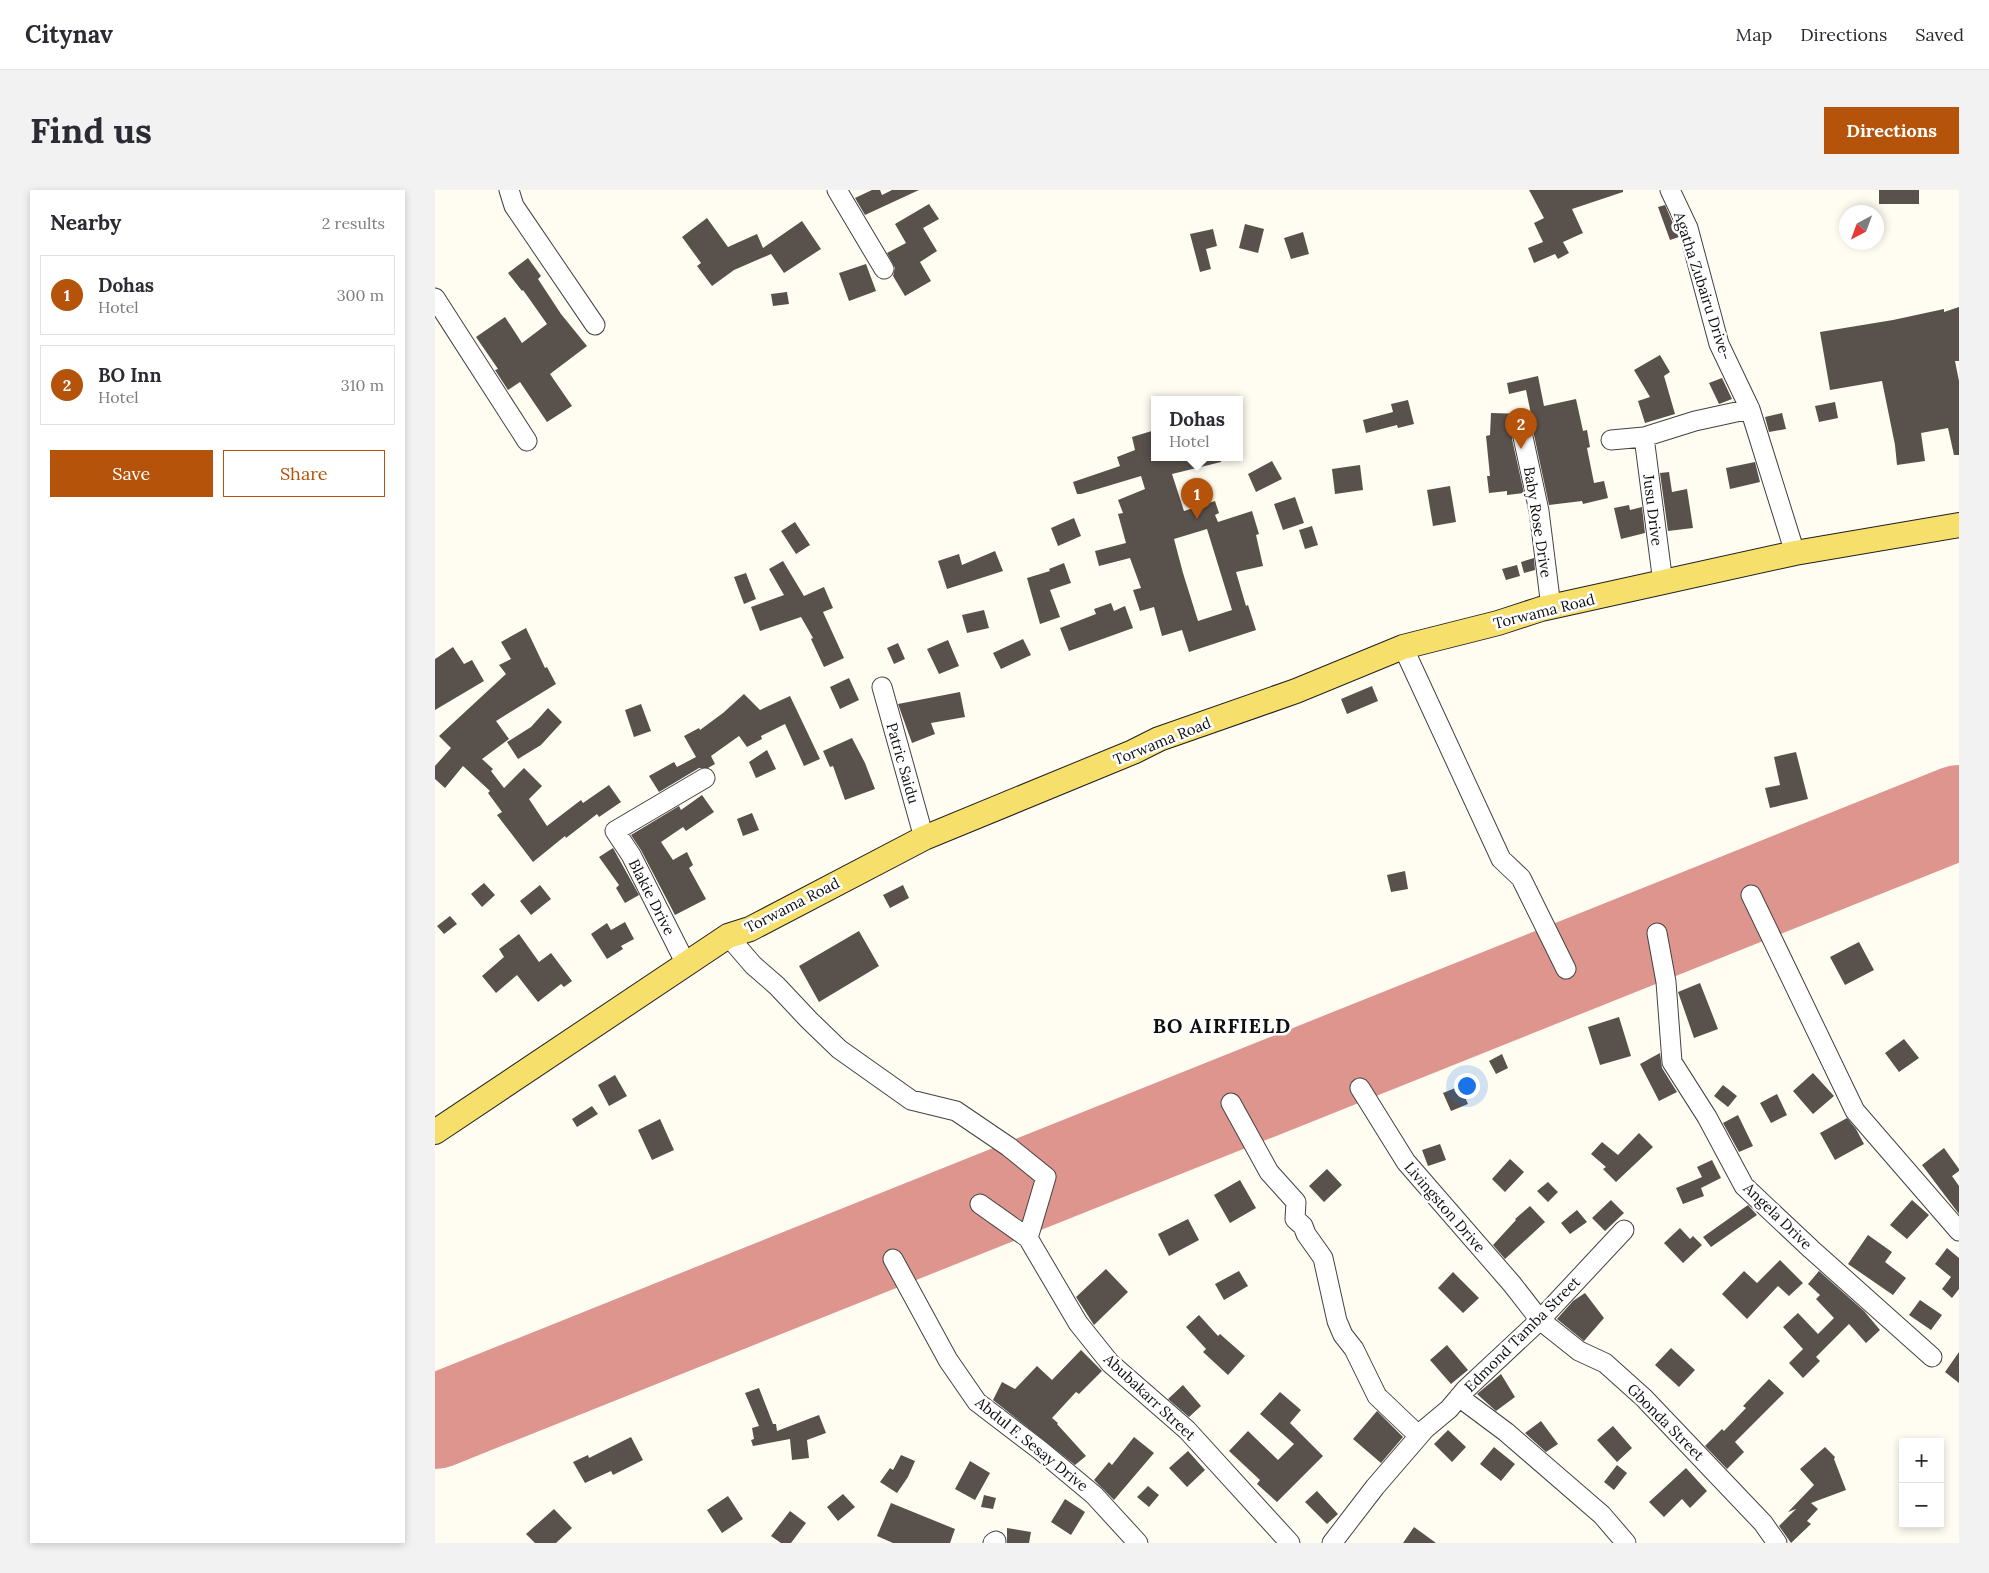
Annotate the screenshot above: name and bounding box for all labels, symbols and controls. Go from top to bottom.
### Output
text: Citynav [25,19,113,50]
text: Map [1736,23,1772,46]
text: Directions [1800,23,1887,46]
text: Saved [1915,23,1964,46]
button: Directions [1824,107,1959,154]
text: Find us [30,108,152,153]
north arrow [1839,205,1884,250]
street label: Agatha Zubairu Drive- [1670,208,1736,363]
text: Nearby [50,209,121,236]
text: 2 results [322,213,385,233]
text: Dohas [98,273,154,297]
text: 1 [64,285,70,305]
text: 300 m [337,285,384,305]
text: Hotel [98,297,139,317]
text: BO Inn [98,363,162,387]
text: 2 [63,375,71,395]
text: 310 m [341,375,384,395]
text: Hotel [98,387,139,407]
popup [1151,396,1243,461]
text: Dohas [1169,407,1225,431]
pin: 2 [1505,408,1537,449]
text: Hotel [1169,431,1210,451]
button: Save [50,450,213,497]
button: Share [223,450,385,497]
street label: Baby Rose Drive [1520,465,1556,579]
street label: Jusu Drive [1639,472,1667,547]
pin: 1 [1181,478,1213,519]
street label: Torwama Road [1491,589,1597,633]
street label: Torwama Road [1110,713,1214,769]
street label: Patric Saidu [882,720,924,806]
street label: Blakie Drive [625,856,679,938]
street label: Torwama Road [741,873,843,937]
district label: BO AIRFIELD [1153,1013,1291,1038]
your location [1454,1073,1480,1099]
street label: Livingston Drive [1400,1158,1490,1256]
street label: Angela Drive [1739,1178,1816,1253]
street label: Edmond Tamba Street [1460,1272,1584,1396]
street label: Abubakarr Street [1099,1349,1200,1445]
street label: Gbonda Street [1623,1379,1709,1465]
street label: Abdul F. Sesay Drive [971,1392,1092,1495]
map controls [1899,1438,1944,1528]
button: + [1899,1438,1944,1483]
button: − [1899,1483,1944,1528]

